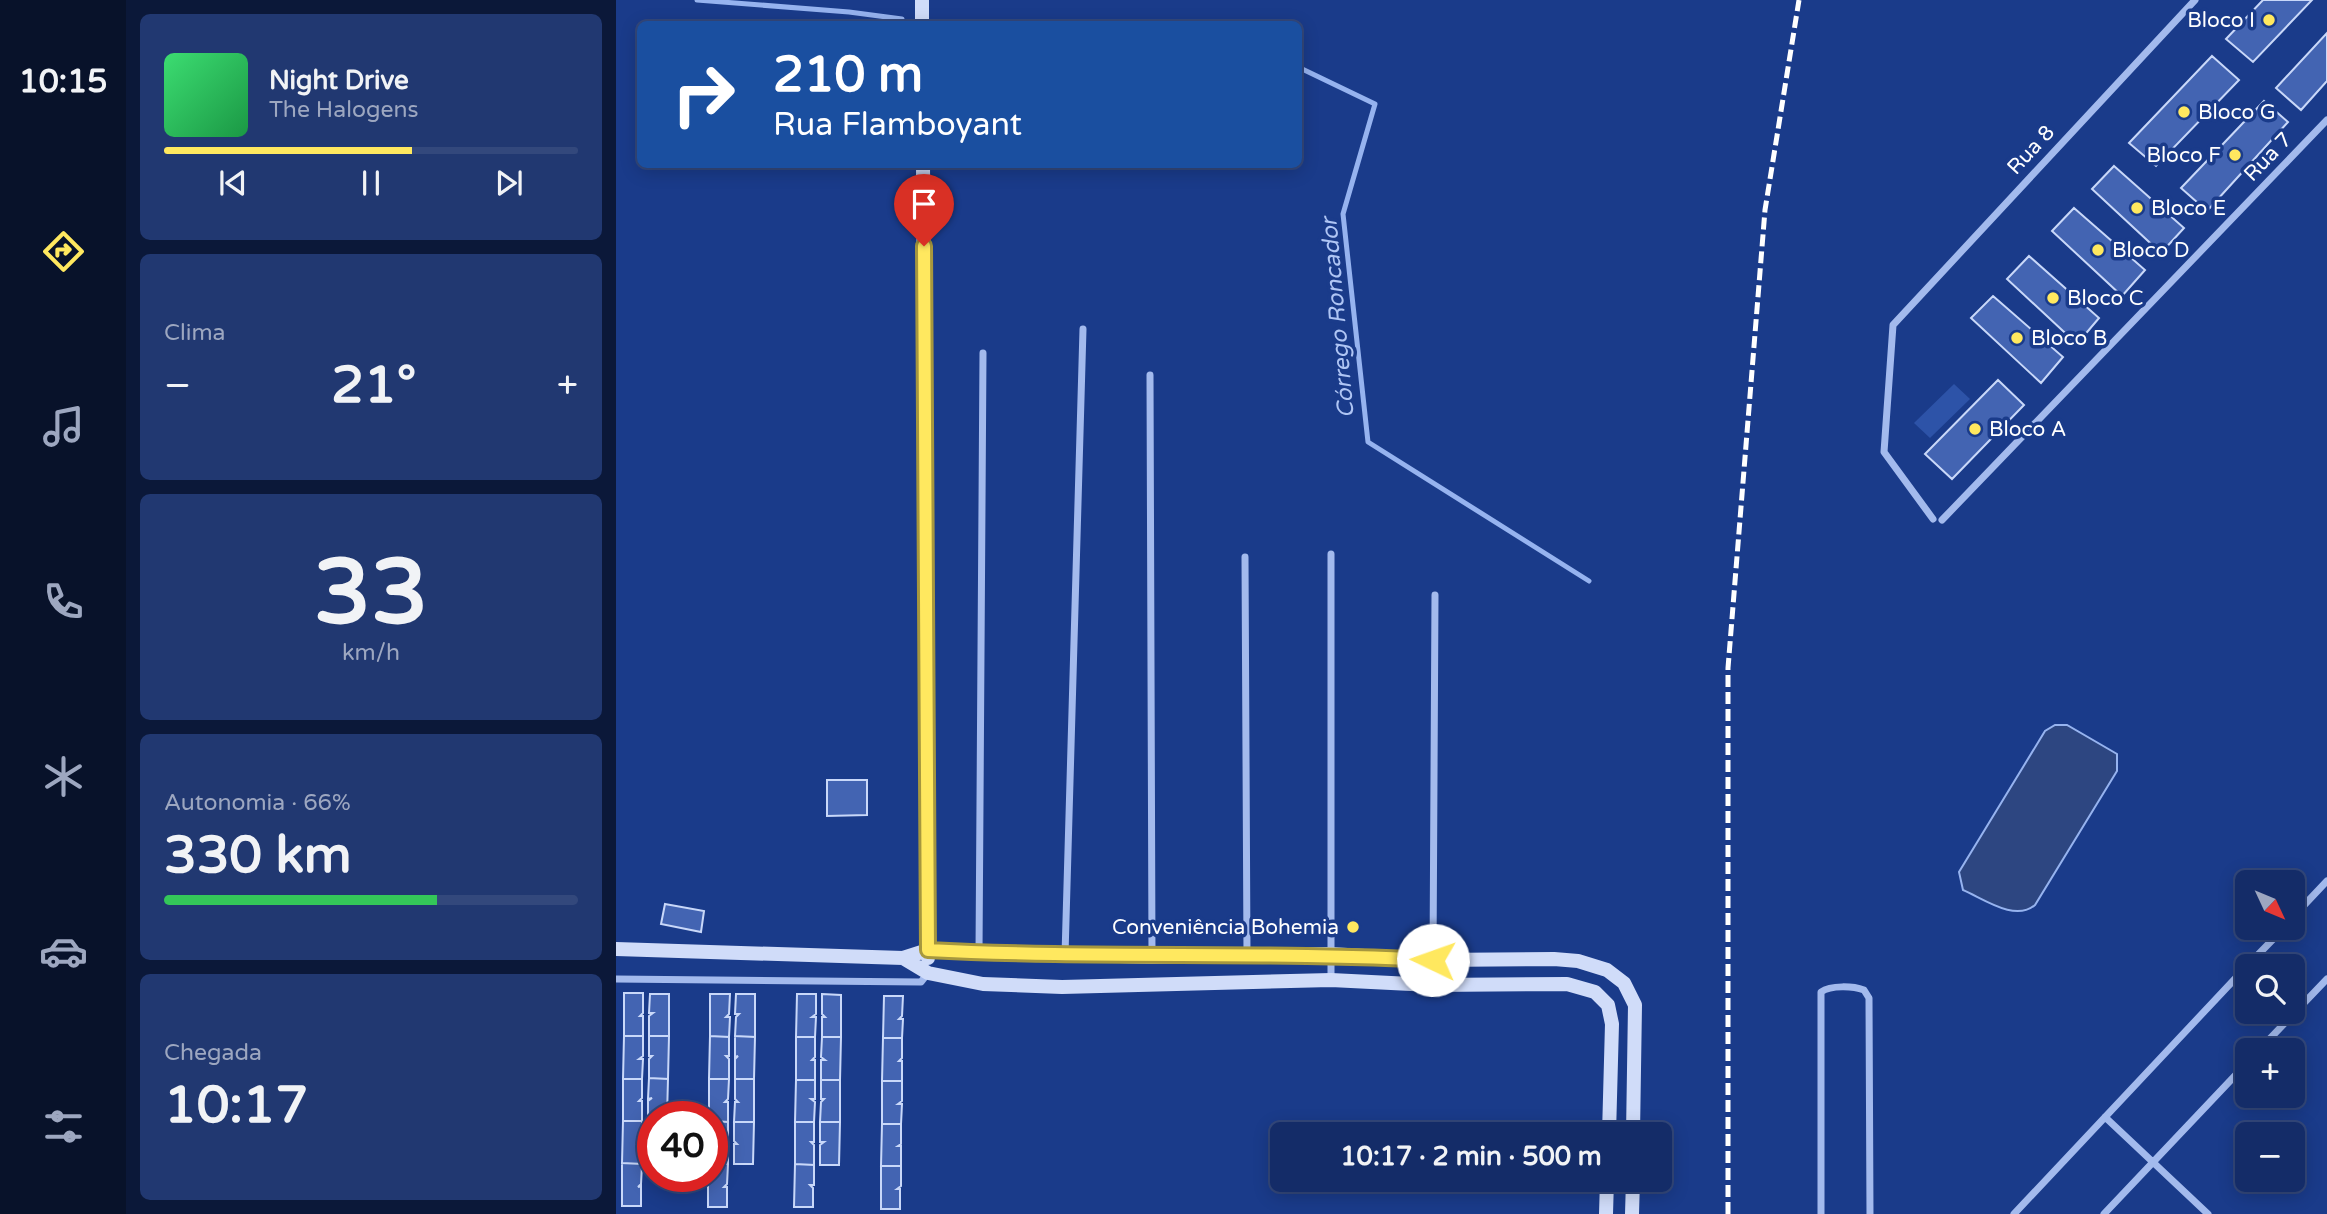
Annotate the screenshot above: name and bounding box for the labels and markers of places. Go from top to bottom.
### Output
place label: Bloco I [2187,8,2255,33]
marker: Bloco I [2261,12,2277,28]
place label: Bloco G [2198,100,2276,125]
marker: Bloco G [2176,104,2192,120]
place label: Bloco F [2146,143,2221,168]
marker: Bloco F [2227,147,2243,163]
pin [894,174,954,246]
place label: Bloco E [2151,196,2226,221]
marker: Bloco E [2129,200,2145,216]
place label: Bloco D [2112,238,2190,263]
marker: Bloco D [2090,242,2106,258]
place label: Bloco C [2067,286,2143,311]
marker: Bloco C [2045,290,2061,306]
place label: Bloco B [2031,326,2107,351]
marker: Bloco B [2009,330,2025,346]
place label: Bloco A [1989,417,2066,442]
marker: Bloco A [1967,421,1983,437]
place label: Conveniência Bohemia [1112,915,1339,940]
marker: Conveniência Bohemia [1345,919,1361,935]

